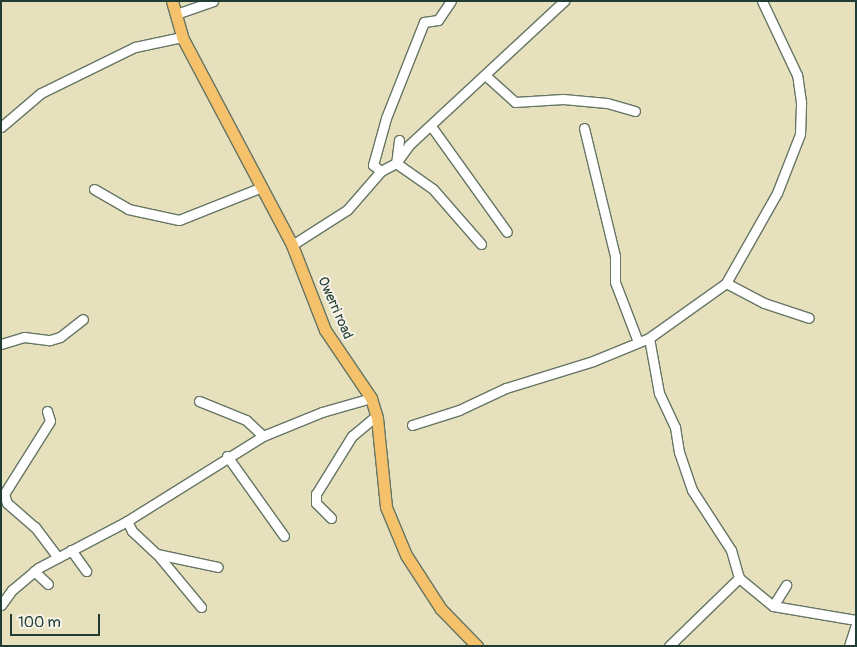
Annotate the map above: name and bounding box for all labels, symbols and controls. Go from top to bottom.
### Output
street label: Owerri road [314,274,356,342]
scale bar [12,604,102,636]
text: 100 m [18,613,61,632]

